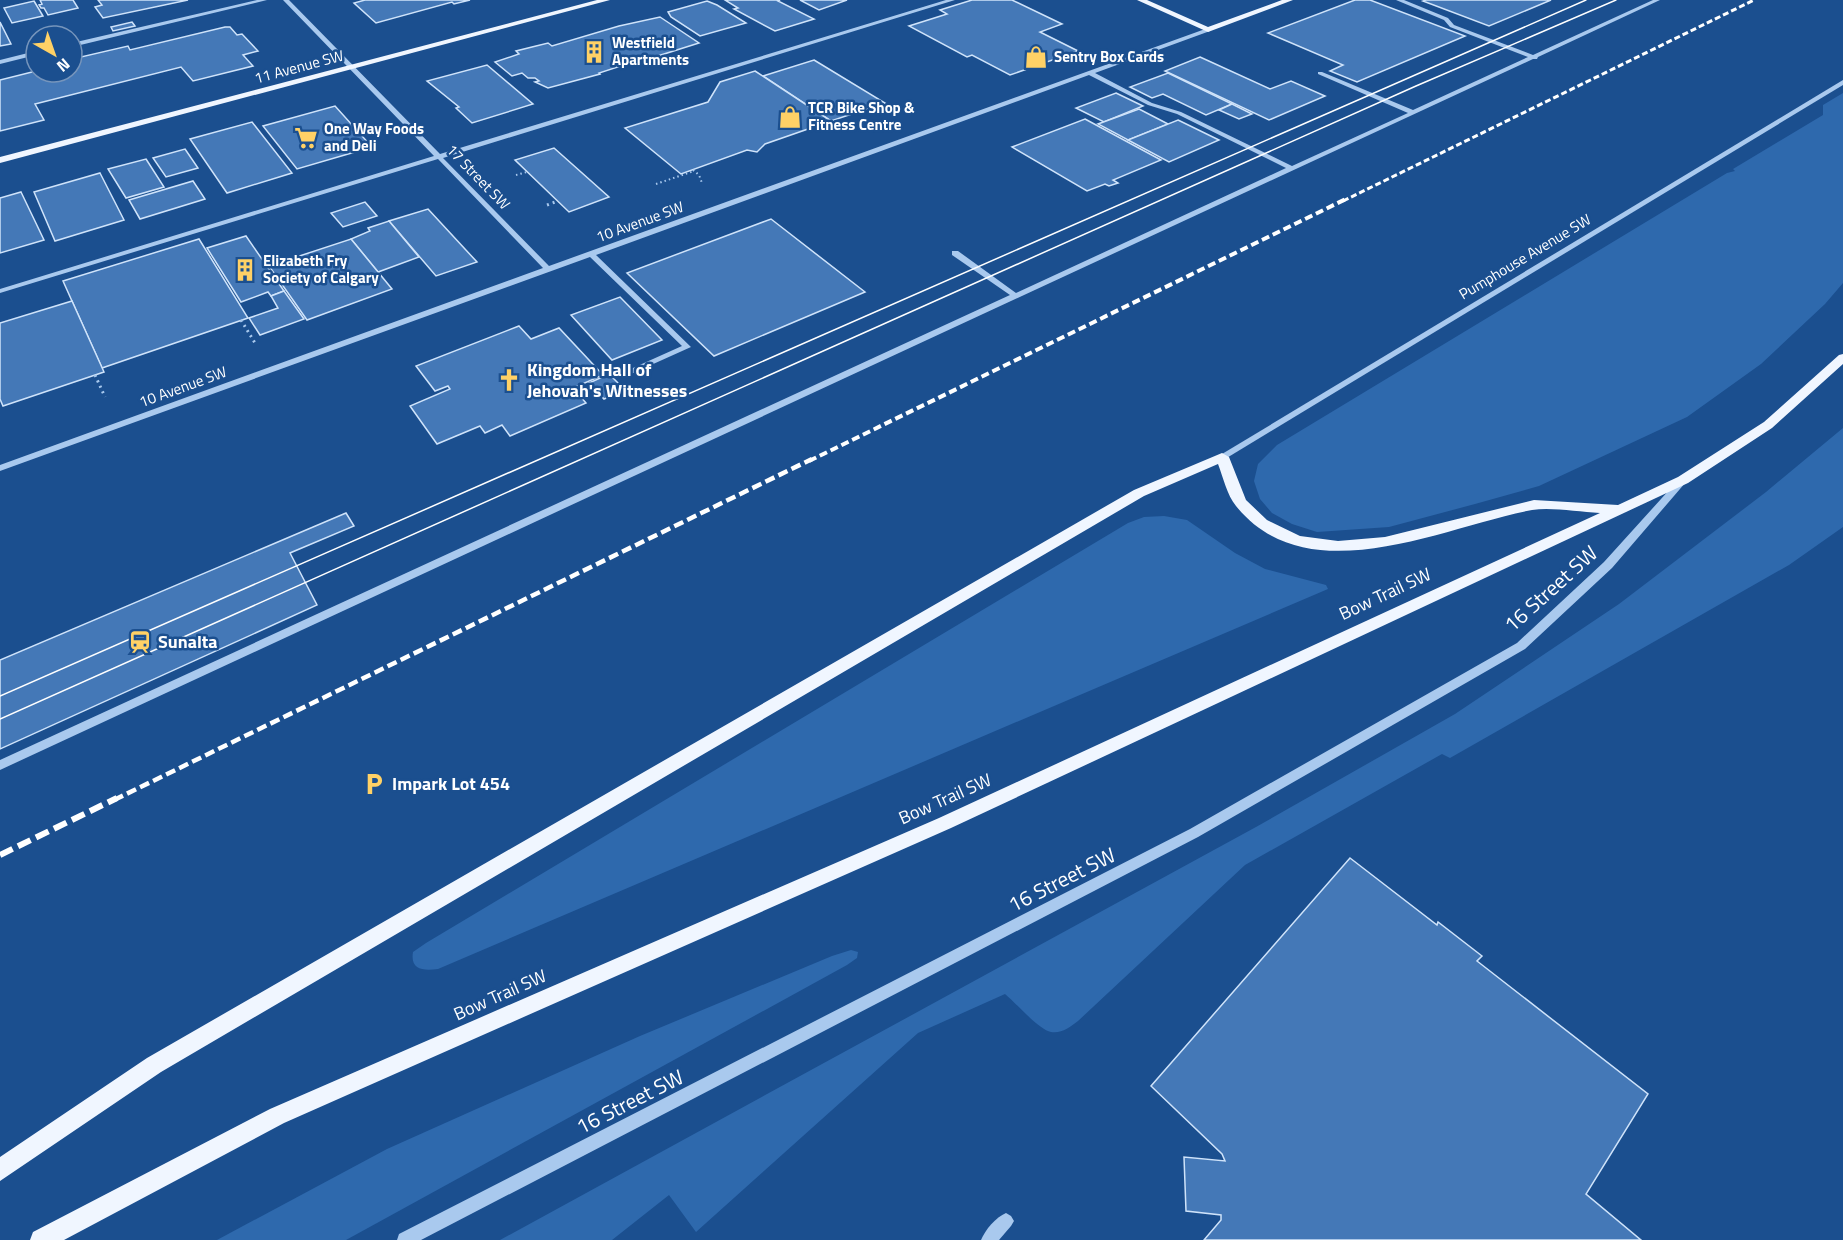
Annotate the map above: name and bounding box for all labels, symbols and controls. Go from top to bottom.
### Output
north arrow [24,24,84,84]
place label: Westfield Apartments [612,31,689,71]
building icon: Westfield Apartments [581,39,607,65]
street label: 11 Avenue SW [252,44,346,89]
shop icon: Sentry Box Cards [1023,44,1049,70]
place label: Sentry Box Cards [1054,45,1164,68]
text: N [52,53,76,78]
place label: TCR Bike Shop & Fitness Centre [808,96,915,136]
shop icon: TCR Bike Shop & Fitness Centre [777,104,803,130]
place label: One Way Foods and Deli [324,117,424,157]
supermarket icon: One Way Foods and Deli [293,125,319,151]
street label: 17 Street SW [441,139,516,215]
street label: 10 Avenue SW [593,195,687,248]
street label: Pumphouse Avenue SW [1454,208,1595,305]
place label: Elizabeth Fry Society of Calgary [263,249,379,289]
building icon: Elizabeth Fry Society of Calgary [232,257,258,283]
place label: Kingdom Hall of Jehovah's Witnesses [527,356,687,404]
street label: 10 Avenue SW [136,360,230,413]
church icon: Kingdom Hall of Jehovah's Witnesses [496,367,522,393]
street label: 16 Street SW [1496,537,1604,639]
street label: Bow Trail SW [1334,560,1435,627]
place label: Sunalta [158,628,218,655]
station icon: Sunalta [127,629,153,655]
street label: Bow Trail SW [894,766,996,831]
place label: Impark Lot 454 [392,770,510,797]
parking icon: Impark Lot 454 [361,771,387,797]
street label: 16 Street SW [1002,838,1121,920]
street label: Bow Trail SW [449,962,551,1027]
street label: 16 Street SW [570,1060,689,1142]

